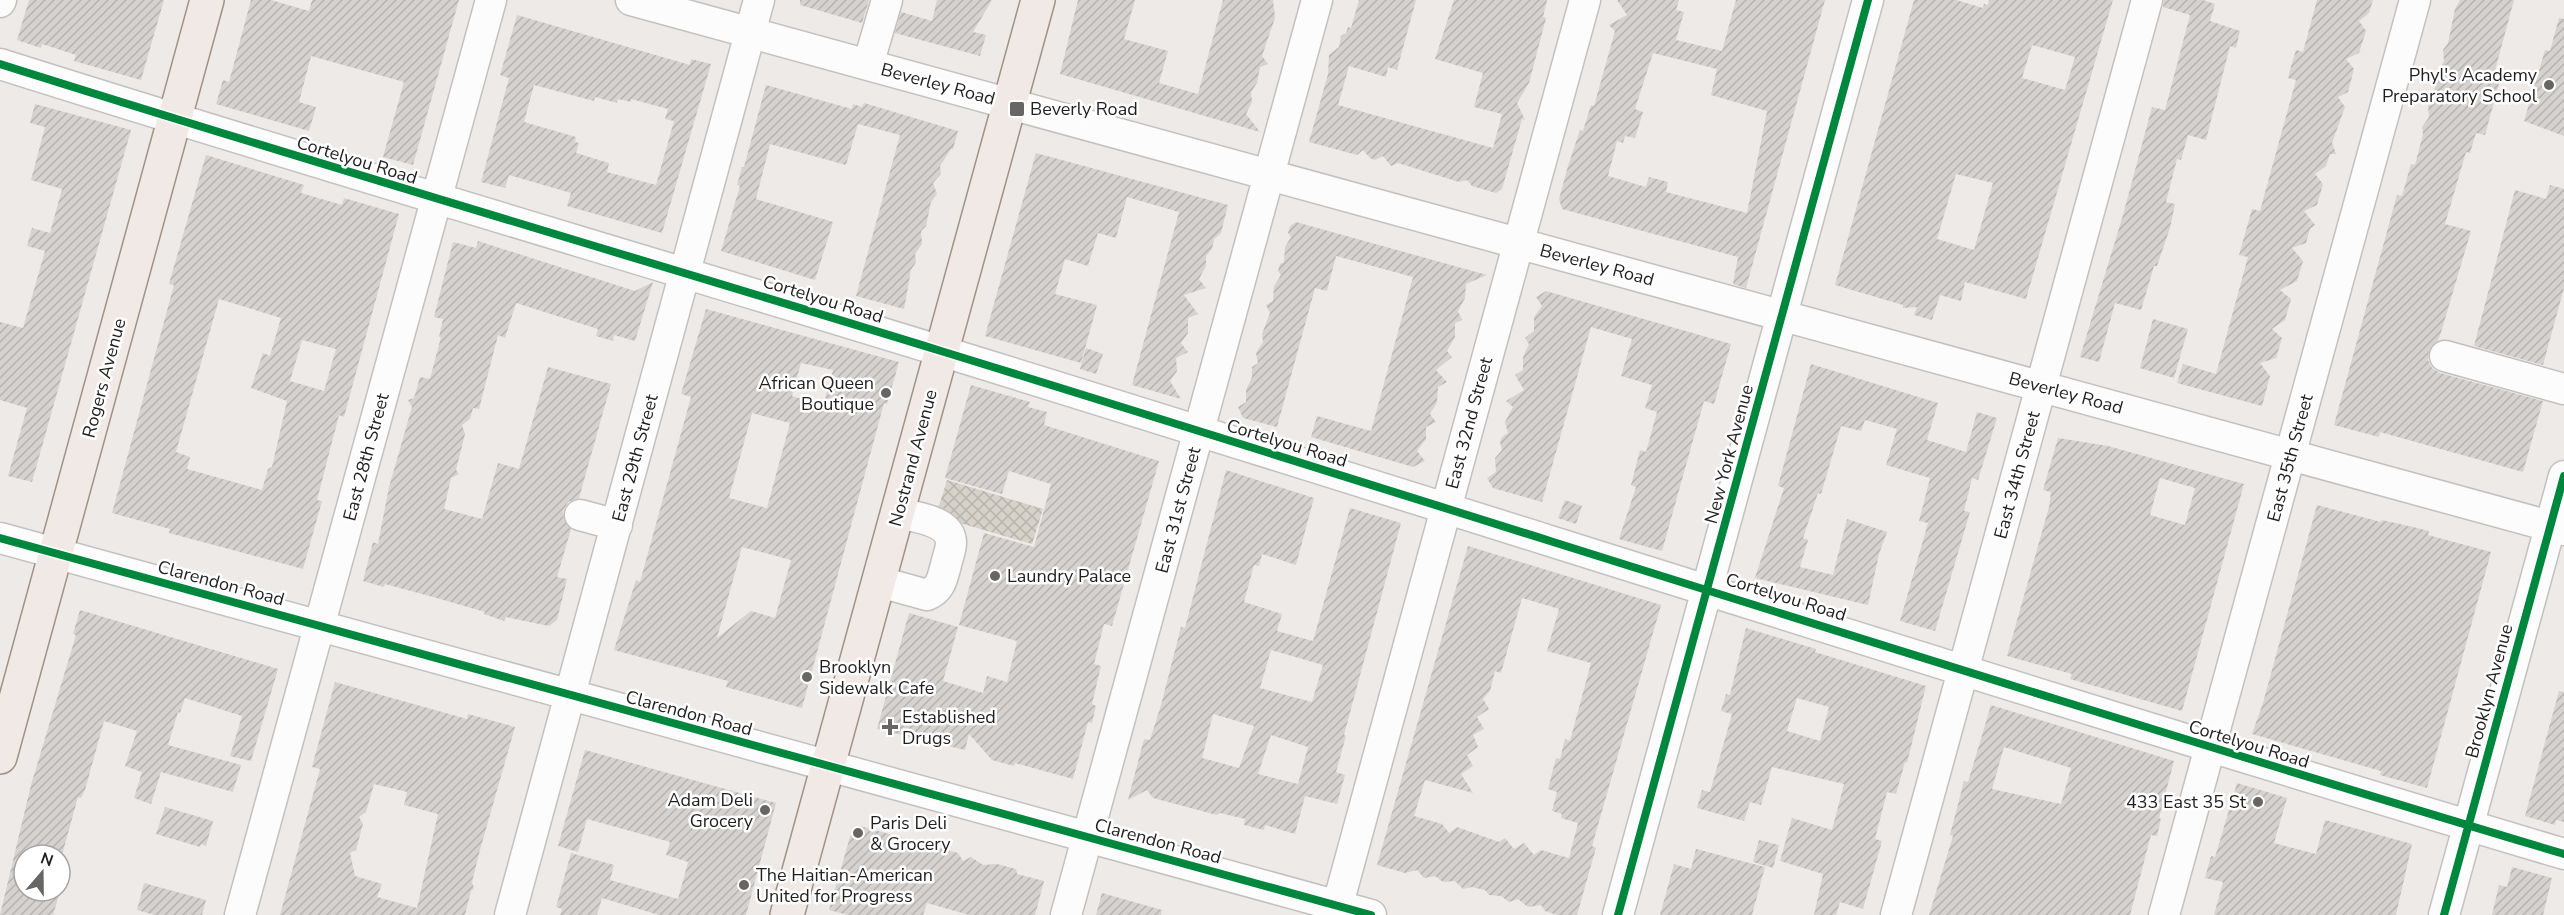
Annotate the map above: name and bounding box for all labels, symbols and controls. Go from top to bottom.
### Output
street label: Beverley Road [878,57,998,111]
place label: Phyl's Academy Preparatory School [2382,63,2538,108]
marker: Phyl's Academy Preparatory School [2542,78,2556,92]
place label: Beverly Road [1030,97,1138,121]
marker: Beverly Road [1008,100,1026,118]
street label: Cortelyou Road [294,130,420,190]
street label: Beverley Road [1537,238,1657,292]
street label: Cortelyou Road [760,269,886,329]
street label: Rogers Avenue [77,316,131,440]
street label: East 32nd Street [1440,354,1498,492]
street label: Beverley Road [2006,366,2126,420]
place label: African Queen Boutique [758,371,874,416]
street label: New York Avenue [1699,382,1759,526]
marker: African Queen Boutique [879,386,893,400]
street label: Nostrand Avenue [883,387,943,529]
street label: East 28th Street [337,390,395,523]
street label: East 29th Street [606,391,664,524]
street label: East 35th Street [2261,391,2319,524]
street label: East 34th Street [1988,408,2046,541]
street label: Cortelyou Road [1224,413,1350,473]
street label: East 31st Street [1150,444,1207,576]
street label: Clarendon Road [155,555,287,611]
place label: Laundry Palace [1007,564,1131,588]
street label: Cortelyou Road [1723,567,1849,627]
marker: Laundry Palace [988,569,1002,583]
street label: Brooklyn Avenue [2460,621,2518,761]
place label: Brooklyn Sidewalk Cafe [819,655,934,700]
marker: Brooklyn Sidewalk Cafe [800,670,814,684]
street label: Clarendon Road [623,685,755,741]
place label: Established Drugs [902,705,996,750]
street label: Cortelyou Road [2186,714,2312,774]
marker: Established Drugs [883,720,897,734]
place label: Adam Deli Grocery [667,788,754,833]
place label: 433 East 35 St [2126,790,2247,814]
marker: 433 East 35 St [2251,795,2265,809]
marker: Adam Deli Grocery [758,803,772,817]
place label: Paris Deli & Grocery [870,811,951,856]
street label: Clarendon Road [1092,813,1224,869]
marker: Paris Deli & Grocery [851,826,865,840]
north arrow [12,843,72,903]
text: N [37,847,56,872]
place label: The Haitian-American United for Progress [756,863,933,908]
marker: The Haitian-American United for Progress [737,878,751,892]

